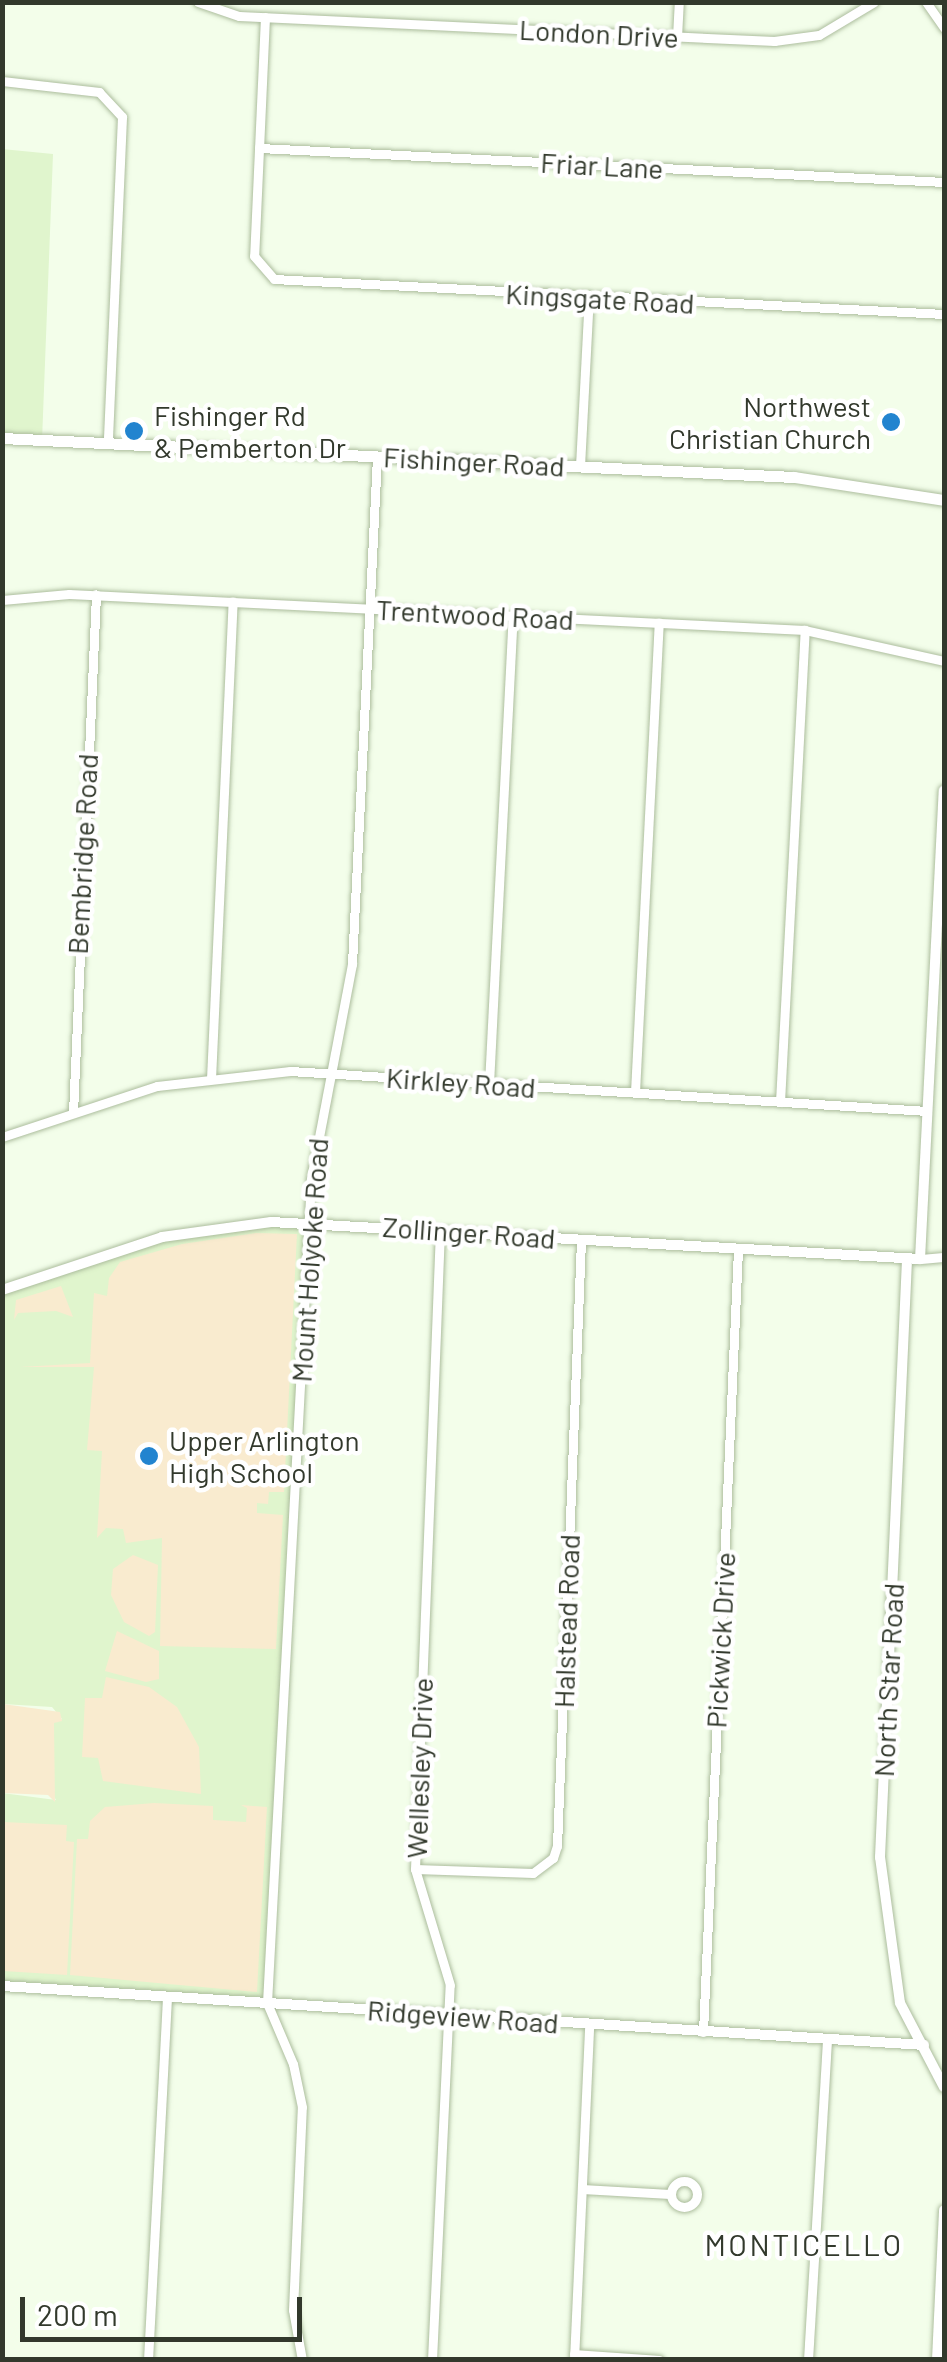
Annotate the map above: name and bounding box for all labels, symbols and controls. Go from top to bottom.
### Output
street label: London Drive [518,12,680,54]
street label: Friar Lane [540,145,664,185]
street label: Kingsgate Road [505,276,695,320]
place label: Northwest Christian Church [669,389,871,455]
place label: Fishinger Rd & Pemberton Dr [154,398,346,464]
marker: Northwest Christian Church [880,411,902,433]
marker: Fishinger Rd & Pemberton Dr [123,420,145,442]
street label: Fishinger Road [383,439,565,483]
street label: Trentwood Road [375,592,575,636]
street label: Bembridge Road [60,753,104,955]
street label: Kirkley Road [385,1060,537,1104]
street label: Mount Holyoke Road [284,1137,334,1383]
street label: Zollinger Road [381,1209,557,1255]
place label: Upper Arlington High School [169,1423,360,1489]
marker: Upper Arlington High School [138,1445,160,1467]
street label: Halstead Road [546,1533,586,1709]
street label: Pickwick Drive [699,1551,741,1729]
street label: North Star Road [866,1582,910,1778]
street label: Wellesley Drive [399,1677,439,1859]
street label: Ridgeview Road [366,1993,560,2039]
district label: MONTICELLO [704,2226,904,2262]
scale bar [25,2277,308,2339]
text: 200 m [37,2296,118,2332]

